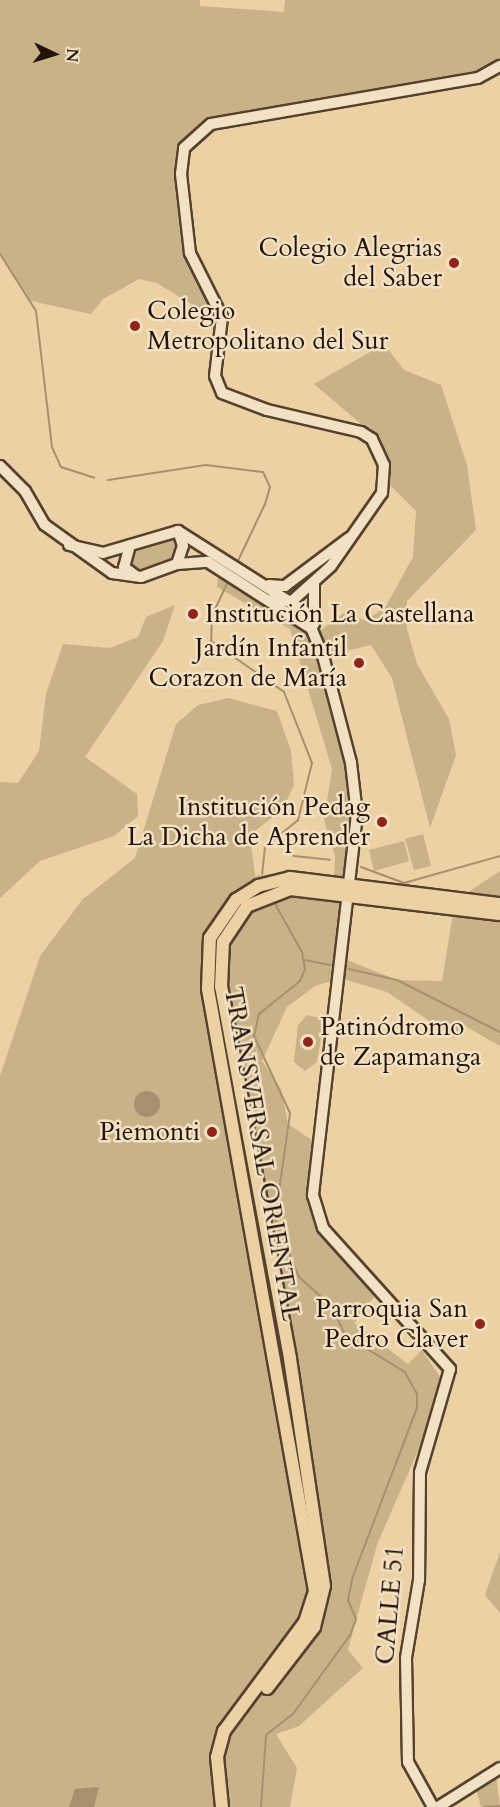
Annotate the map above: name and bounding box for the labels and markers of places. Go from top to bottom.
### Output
place label: Colegio Alegrias del Saber [259,232,442,294]
marker: Colegio Alegrias del Saber [447,256,461,270]
place label: Colegio Metropolitano del Sur [147,295,388,356]
marker: Colegio Metropolitano del Sur [128,319,142,333]
place label: Institución La Castellana [205,598,475,630]
marker: Institución La Castellana [186,607,200,621]
place label: Jardín Infantil Corazon de María [149,632,347,694]
marker: Jardín Infantil Corazon de María [352,656,366,670]
place label: Institución Pedag La Dicha de Aprender [127,791,370,852]
marker: Institución Pedag La Dicha de Aprender [375,815,389,829]
place label: Patinódromo de Zapamanga [320,1011,481,1072]
marker: Patinódromo de Zapamanga [301,1035,315,1049]
place label: Piemonti [99,1116,200,1148]
marker: Piemonti [205,1125,219,1139]
place label: Parroquia San Pedro Claver [316,1293,468,1354]
marker: Parroquia San Pedro Claver [473,1317,487,1331]

